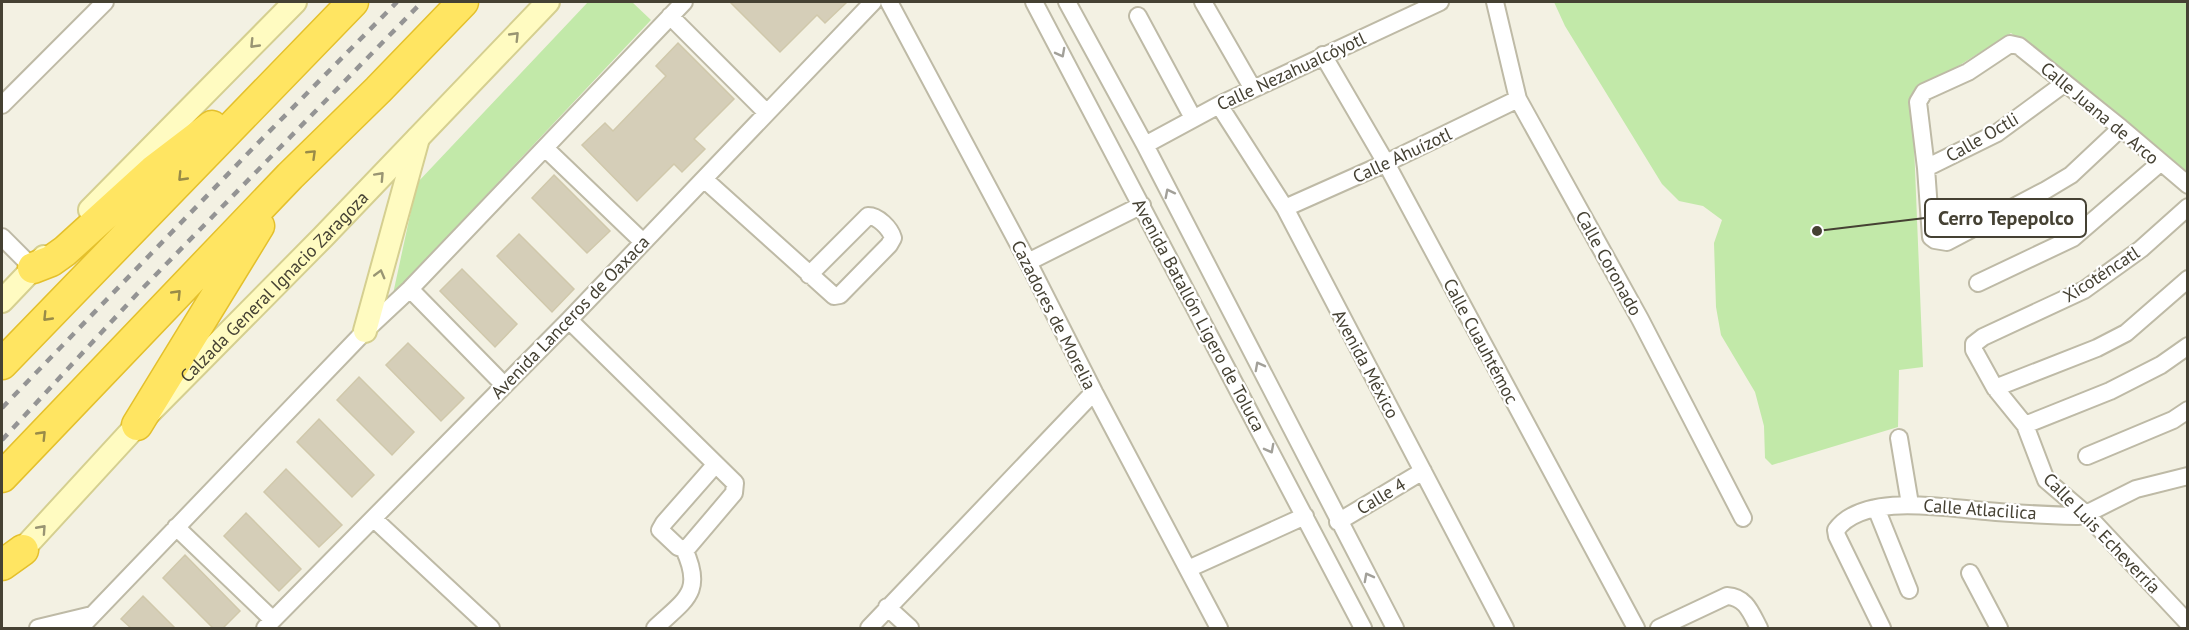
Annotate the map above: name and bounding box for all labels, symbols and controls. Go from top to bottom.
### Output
street label: Calle Nezahualcóyotl [1213,26,1370,116]
one-way arrow [508,32,519,42]
one-way arrow [251,36,262,47]
one-way arrow [1054,47,1065,57]
street label: Calle Juana de Arco [2036,57,2164,169]
street label: Calle Octli [1942,107,2022,167]
street label: Calle Ahuízotl [1349,122,1456,188]
one-way arrow [306,150,316,161]
one-way arrow [179,169,190,180]
one-way arrow [373,173,384,183]
street label: Calzada General Ignacio Zaragoza [175,186,373,387]
one-way arrow [1165,188,1177,199]
street label: Avenida Batallón Ligero de Toluca [1128,194,1270,436]
callout: Cerro Tepepolco [1925,199,2086,237]
text: Cerro Tepepolco [1938,205,2074,231]
street label: Calle Coronado [1571,206,1647,320]
street label: Avenida Lanceros de Oaxaca [486,230,654,404]
street label: Cazadores de Morelia [1006,236,1102,394]
street label: Xicoténcatl [2058,240,2144,307]
one-way arrow [373,269,385,280]
street label: Calle Cuauhtémoc [1438,274,1524,408]
one-way arrow [170,291,181,301]
street label: Avenida México [1328,306,1404,422]
one-way arrow [43,309,54,320]
one-way arrow [1255,362,1266,372]
one-way arrow [35,431,46,442]
one-way arrow [1263,442,1274,453]
street label: Calle Luis Echeverría [2038,468,2166,598]
street label: Calle 4 [1352,472,1410,520]
street label: Calle Atlacilica [1923,494,2037,524]
one-way arrow [35,526,46,536]
one-way arrow [1364,573,1375,583]

